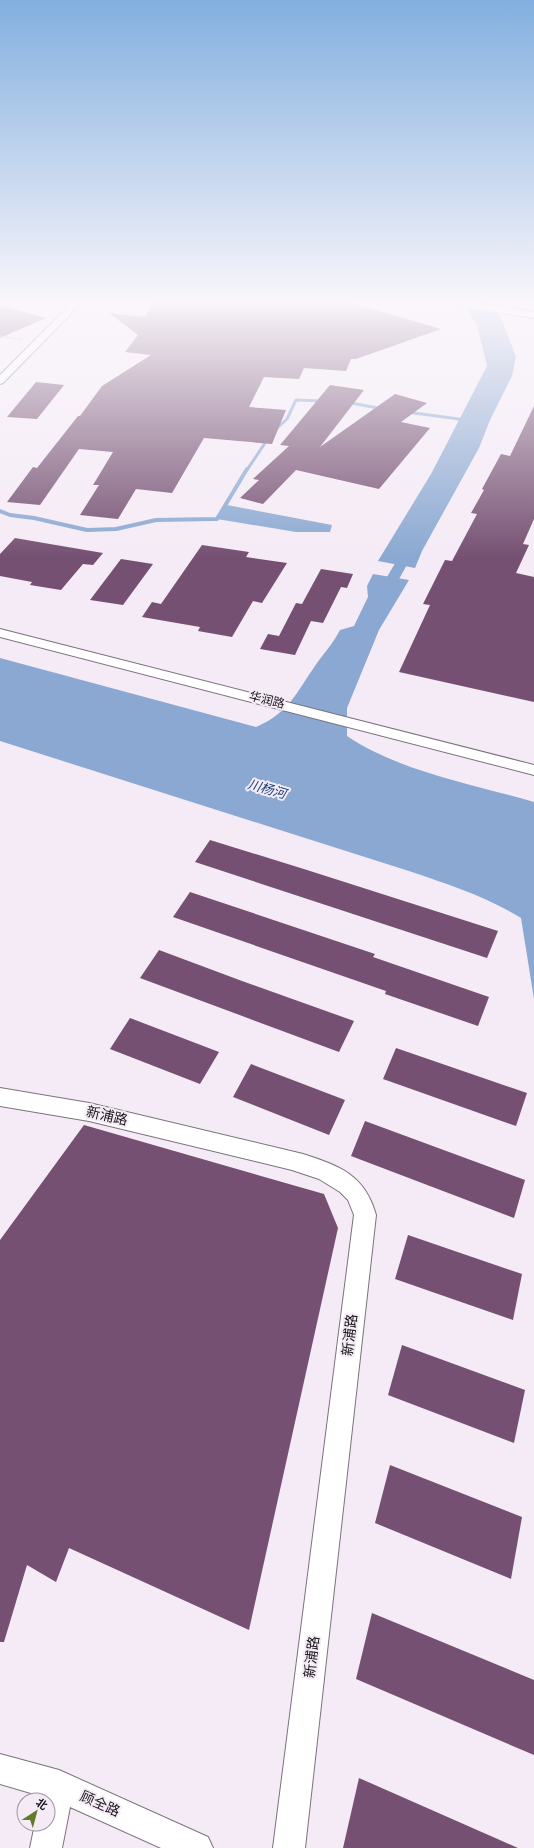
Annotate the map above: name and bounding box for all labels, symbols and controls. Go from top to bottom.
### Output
street label: 华润路 [248,689,286,711]
water label: 川杨河 [246,776,291,802]
street label: 新浦路 [85,1103,129,1129]
street label: 新浦路 [339,1313,361,1357]
street label: 新浦路 [301,1635,323,1679]
street label: 顾全路 [77,1788,123,1820]
north arrow [16,1792,56,1832]
text: 北 [33,1796,50,1813]

